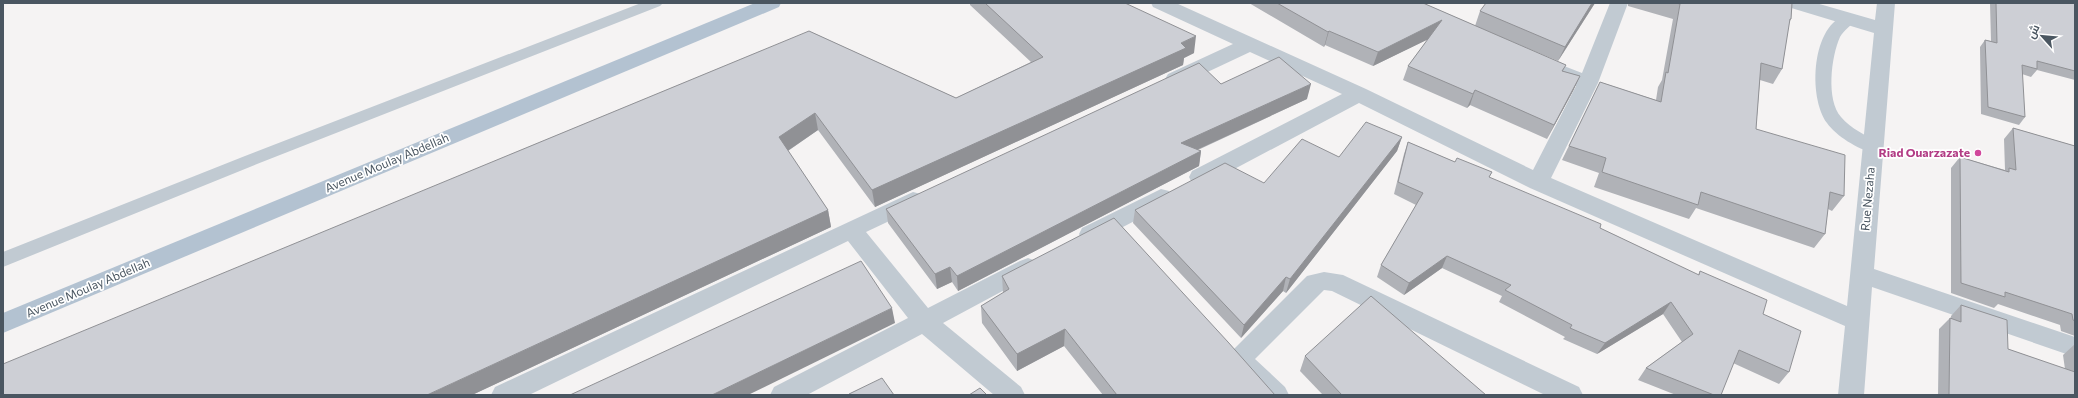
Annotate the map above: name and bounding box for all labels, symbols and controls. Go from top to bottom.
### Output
north arrow [2022,16,2062,56]
text: ش [2024,22,2043,41]
street label: Avenue Moulay Abdellah [323,130,451,195]
place label: Riad Ouarzazate [1878,145,1970,159]
marker: Riad Ouarzazate [1973,148,1983,158]
street label: Rue Nezaha [1857,166,1877,231]
street label: Avenue Moulay Abdellah [24,255,152,320]

